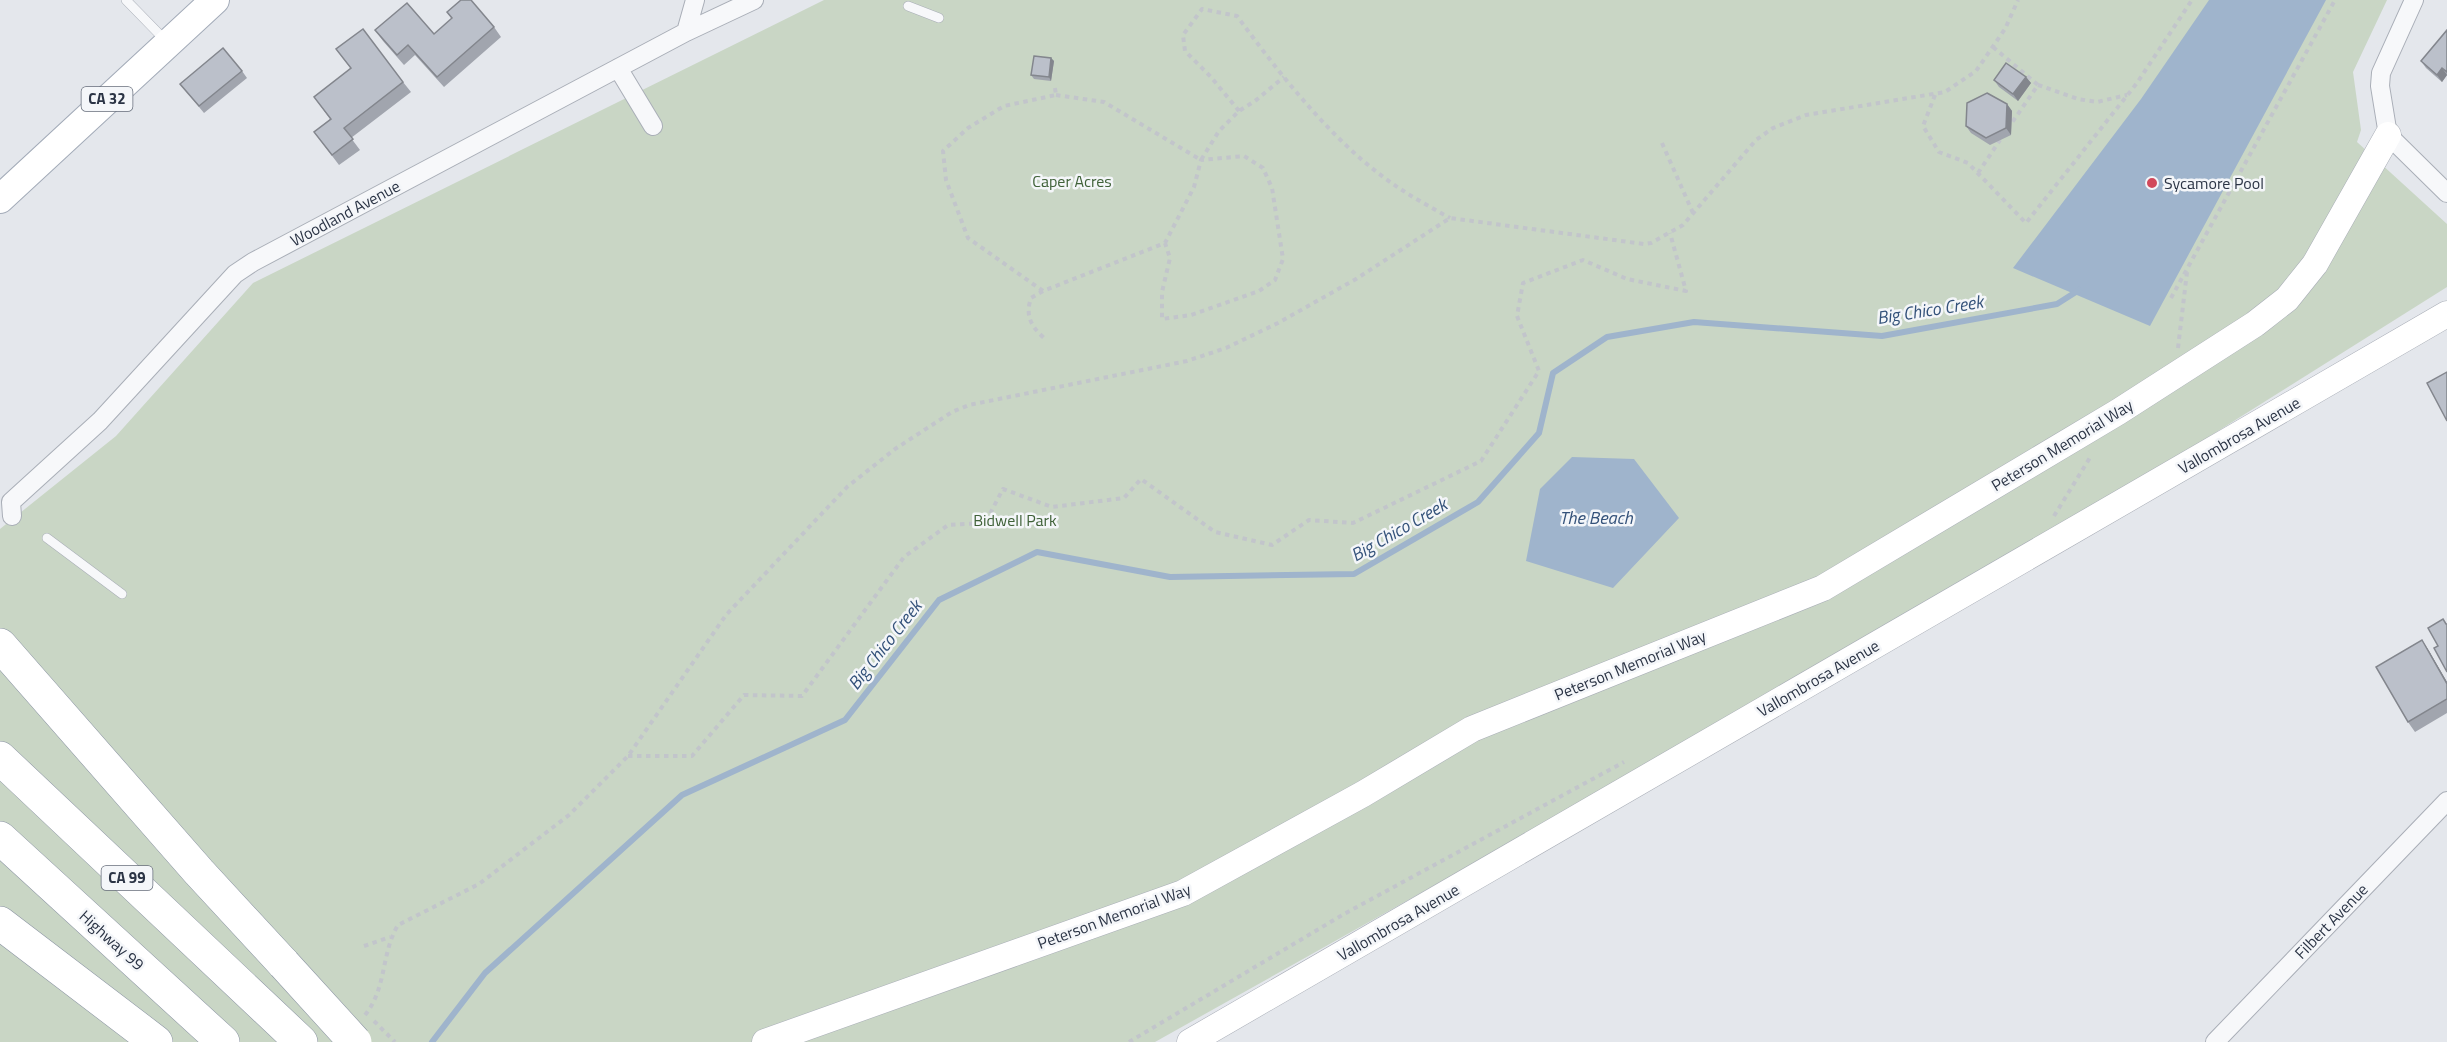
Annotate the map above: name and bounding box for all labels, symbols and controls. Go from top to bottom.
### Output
road number: CA 32 [82,87,132,111]
park label: Caper Acres [1032,169,1112,193]
place label: Sycamore Pool [2164,171,2264,195]
street label: Woodland Avenue [286,174,404,252]
marker: Sycamore Pool [2145,176,2159,190]
water label: Big Chico Creek [1875,287,1987,331]
street label: Vallombrosa Avenue [2174,390,2304,480]
street label: Peterson Memorial Way [1986,393,2138,497]
water label: Big Chico Creek [1345,490,1454,568]
water label: The Beach [1559,504,1634,531]
park label: Bidwell Park [973,508,1057,532]
water label: Big Chico Creek [841,592,930,695]
street label: Peterson Memorial Way [1550,623,1710,706]
street label: Vallombrosa Avenue [1753,633,1883,723]
road number: CA 99 [102,866,152,890]
street label: Peterson Memorial Way [1034,877,1194,955]
street label: Vallombrosa Avenue [1333,877,1463,967]
street label: Filbert Avenue [2289,878,2373,964]
street label: Highway 99 [74,904,150,976]

